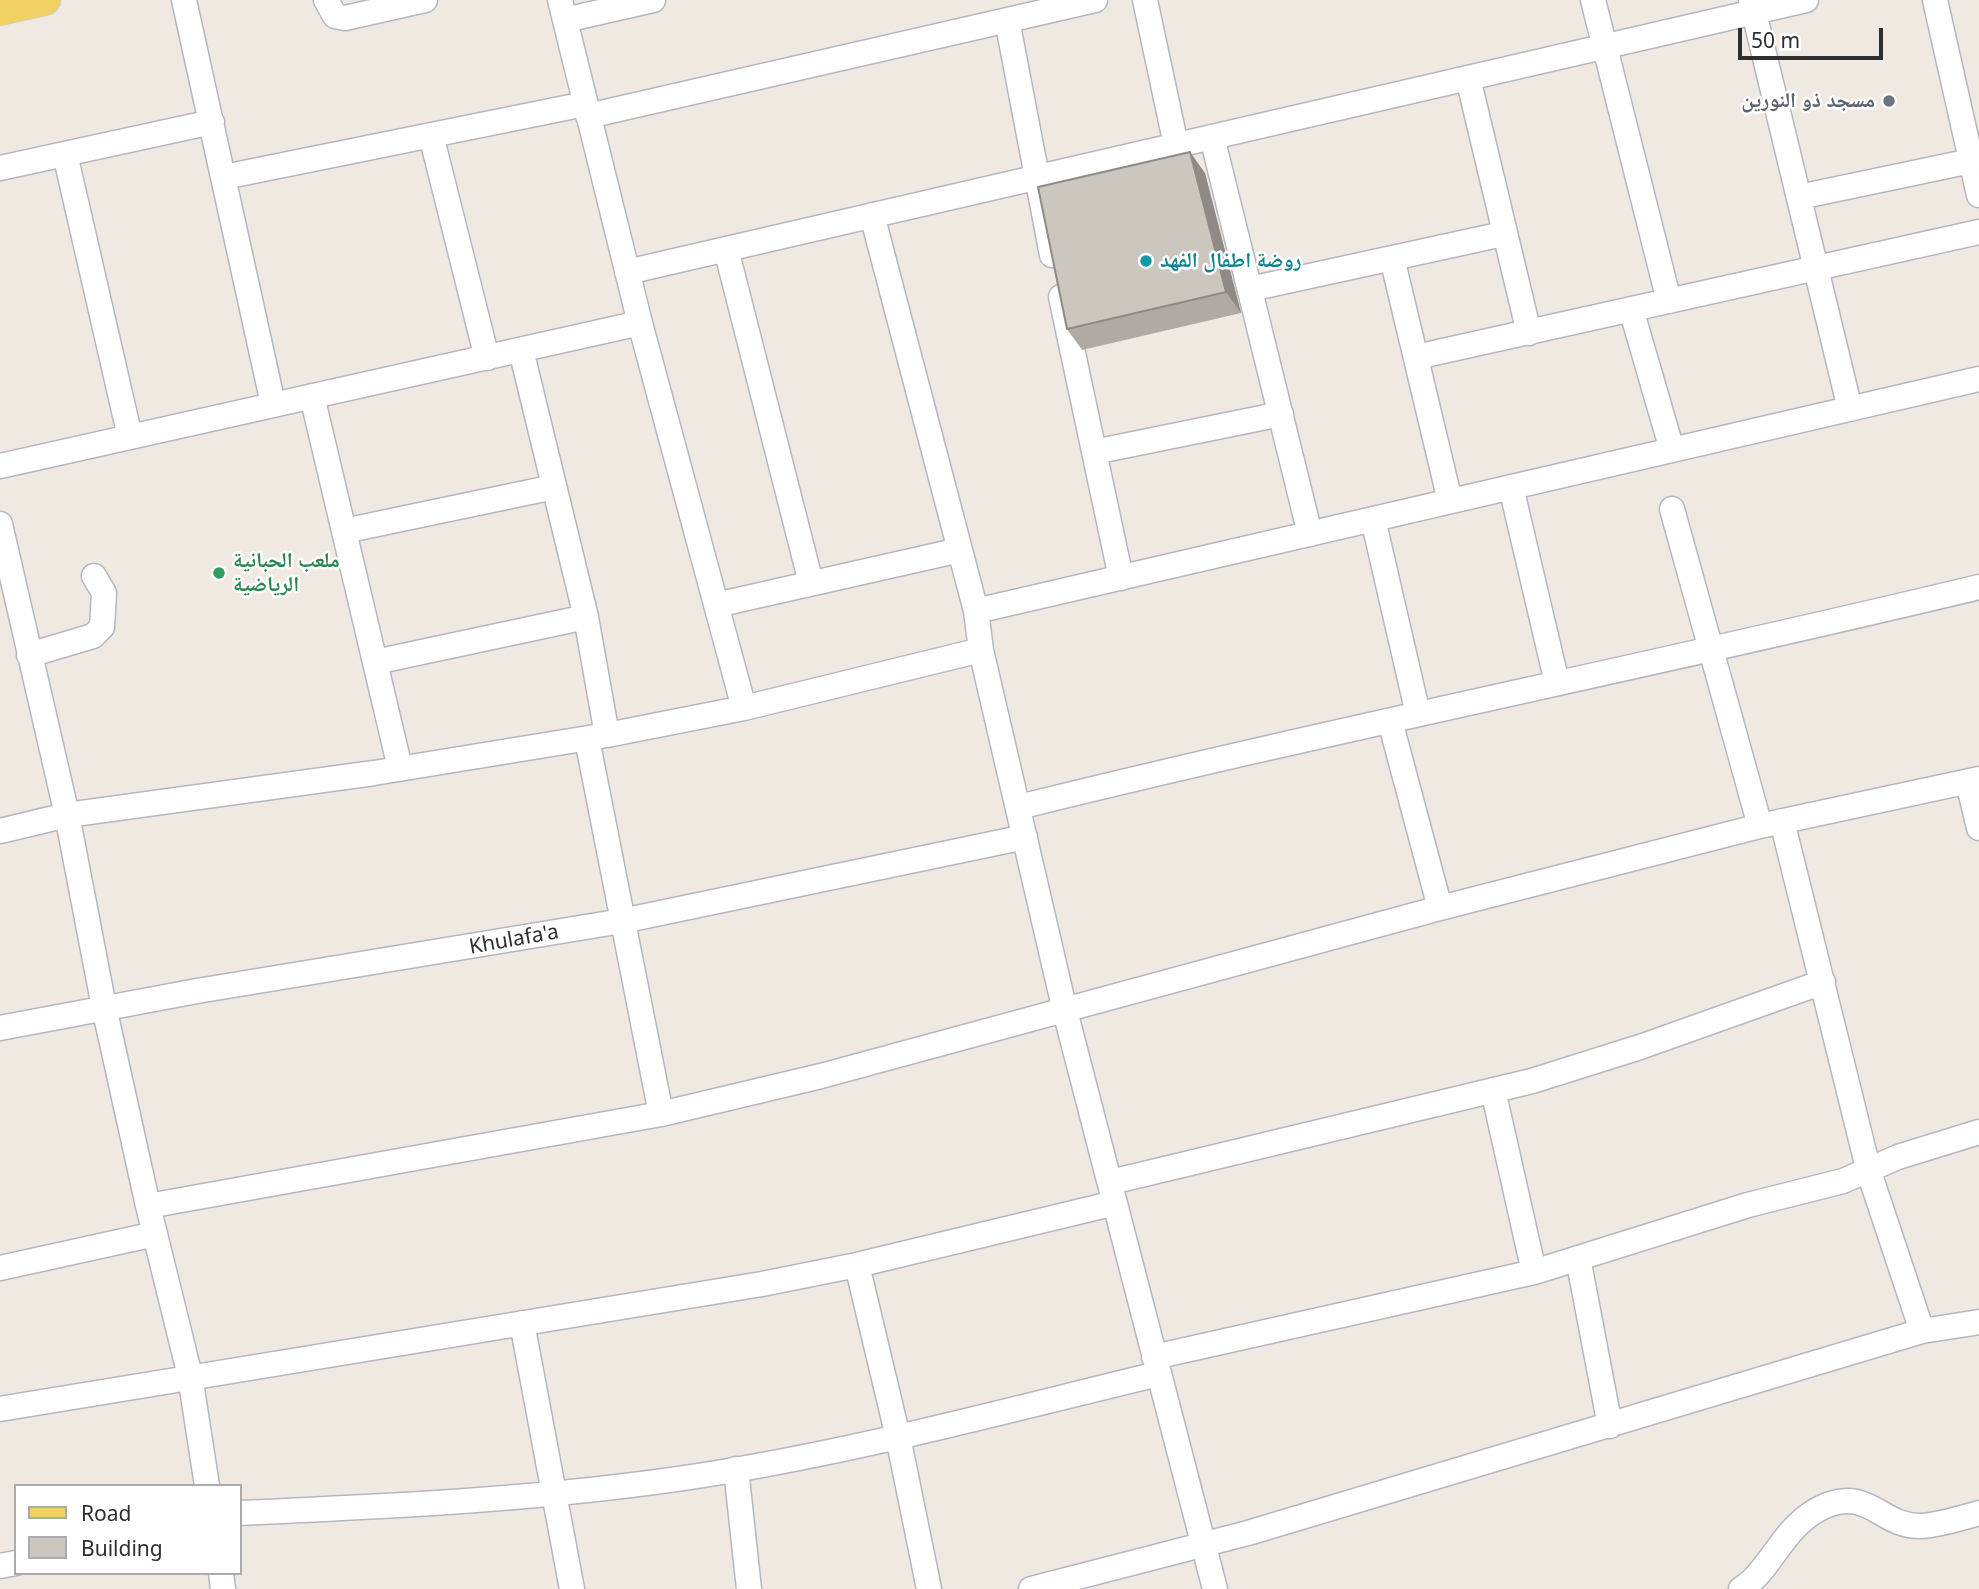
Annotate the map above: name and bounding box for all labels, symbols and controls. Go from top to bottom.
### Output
scale bar [1741,14,1886,58]
text: 50 m [1751,26,1800,54]
place label: مسجد ذو النورين [1741,88,1875,114]
marker: مسجد ذو النورين [1881,93,1897,109]
place label: روضة اطفال الفهد [1160,248,1302,274]
marker: روضة اطفال الفهد [1138,253,1154,269]
place label: ملعب الحبانية الرياضية [233,548,340,598]
marker: ملعب الحبانية الرياضية [211,565,227,581]
street label: Khulafa'a [467,920,561,960]
legend [14,1484,242,1575]
text: Road [81,1499,131,1527]
text: Building [81,1534,163,1562]

